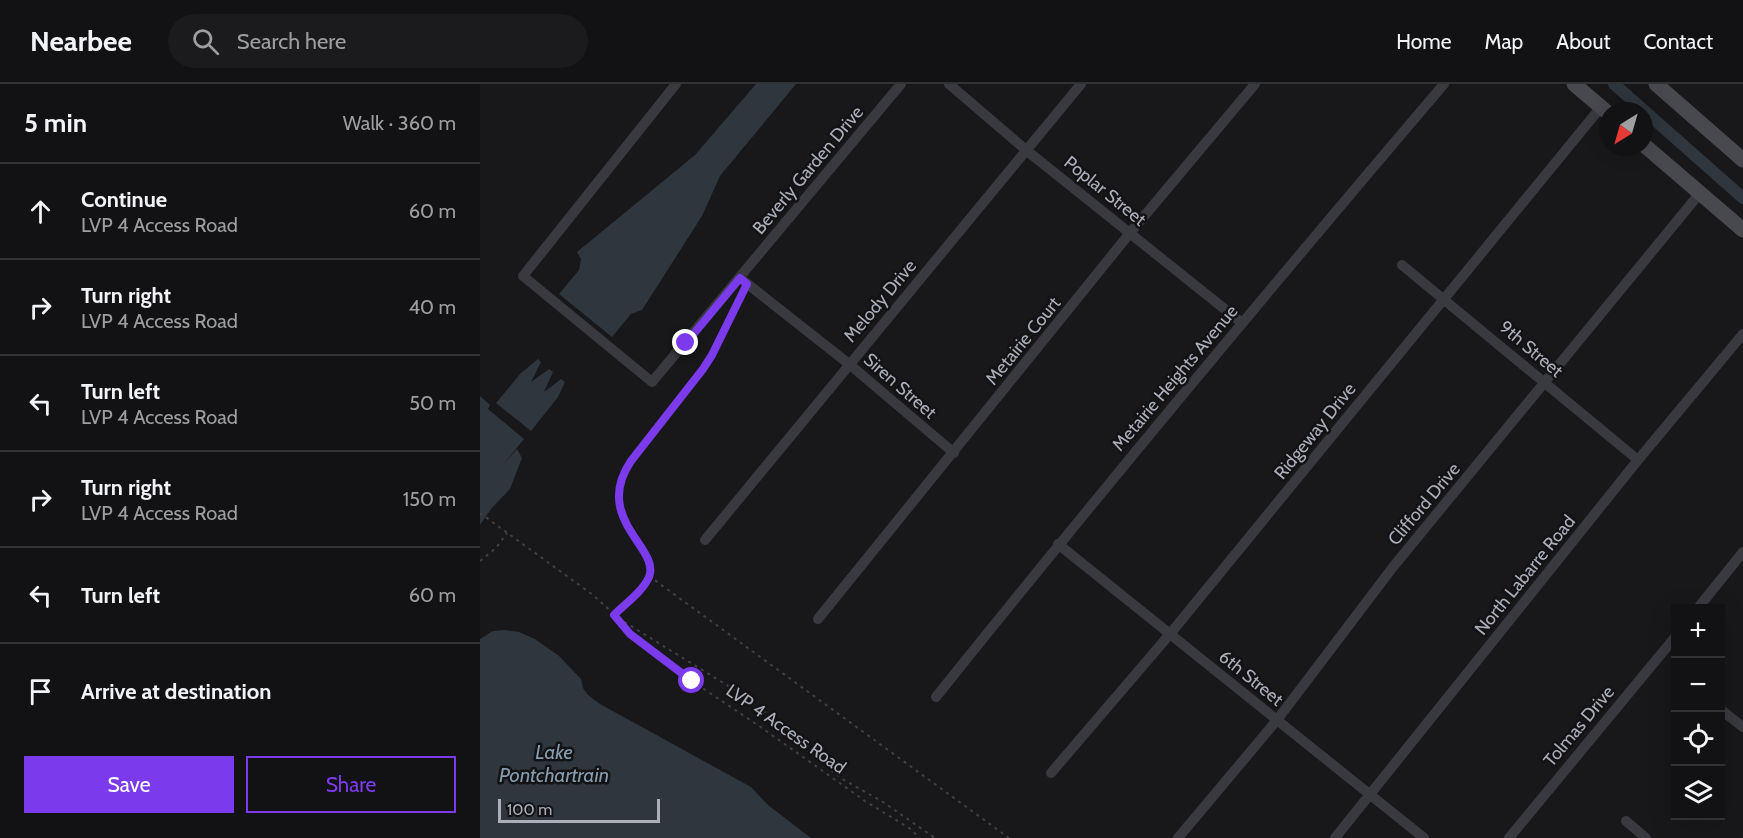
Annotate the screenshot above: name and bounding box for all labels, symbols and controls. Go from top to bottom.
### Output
search box [168,14,588,68]
text: Nearbee [30,24,132,58]
icon: search [189,25,222,58]
text: Search here [237,28,346,55]
text: Home [1396,29,1452,54]
text: Map [1485,29,1523,54]
text: About [1556,29,1610,54]
text: Contact [1643,29,1713,54]
street label: Beverly Garden Drive [748,101,868,239]
north arrow [1599,102,1653,156]
text: 5 min [24,107,87,139]
text: Walk · 360 m [343,111,456,135]
street label: Poplar Street [1060,151,1150,231]
text: Continue [81,186,167,213]
icon: ahead [24,195,57,228]
text: 60 m [409,199,456,223]
text: LVP 4 Access Road [81,213,238,237]
street label: Melody Drive [839,255,921,347]
text: Turn right [81,282,171,309]
icon: right [24,291,57,324]
street label: Metairie Court [981,293,1065,389]
text: 40 m [408,295,456,319]
street label: Metairie Heights Avenue [1108,301,1242,455]
text: LVP 4 Access Road [81,309,238,333]
street label: 9th Street [1495,316,1567,382]
route end [672,329,698,355]
street label: Siren Street [859,348,941,424]
text: Turn left [81,378,160,405]
street label: Ridgeway Drive [1269,378,1361,484]
icon: left [24,387,57,420]
text: 50 m [409,391,456,415]
text: LVP 4 Access Road [81,405,238,429]
street label: Clifford Drive [1383,458,1465,550]
text: Turn right [81,474,171,501]
icon: right [24,483,57,516]
text: 150 m [403,487,456,511]
text: LVP 4 Access Road [81,501,238,525]
street label: North Labarre Road [1470,511,1580,639]
icon: left [24,579,57,612]
text: Turn left [81,582,160,609]
text: 60 m [409,583,456,607]
map controls [1671,604,1725,820]
button: + [1671,604,1725,658]
street label: 6th Street [1214,645,1288,711]
button: − [1671,658,1725,712]
route start [678,667,704,693]
icon: arrive [24,675,57,708]
text: Arrive at destination [81,678,271,705]
street label: LVP 4 Access Road [722,680,850,778]
street label: Tolmas Drive [1539,681,1619,771]
button: locate [1671,712,1725,766]
water label: Lake Pontchartrain [499,740,609,787]
button: Save [24,756,234,813]
button: Share [246,756,456,813]
button: layers [1671,766,1725,820]
scale bar [498,796,660,824]
text: 100 m [507,800,552,819]

